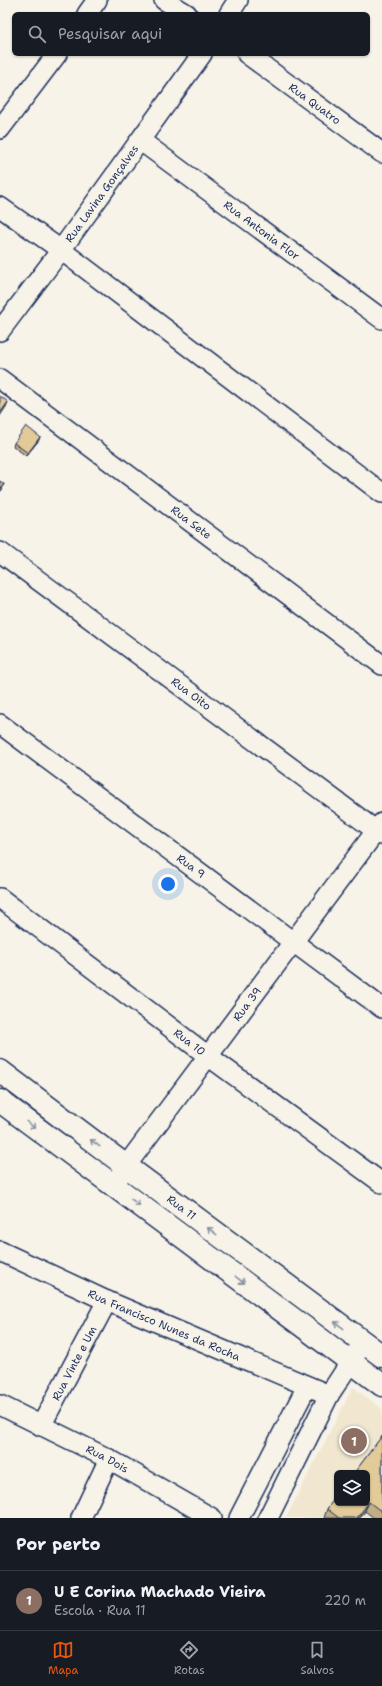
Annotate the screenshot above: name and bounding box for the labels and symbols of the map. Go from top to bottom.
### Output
street label: Rua Quatro [286,80,344,128]
street label: Rua Lavina Gonçalves [61,142,142,245]
street label: Rua Antonia Flor [221,197,303,263]
street label: Rua Sete [168,502,215,542]
street label: Rua Oito [168,674,215,714]
street label: Rua 9 [174,850,208,882]
your location [158,874,178,894]
street label: Rua 39 [229,984,265,1024]
street label: Rua 10 [171,1025,208,1059]
one-way arrow [26,1120,37,1129]
one-way arrow [89,1139,100,1147]
street label: Rua 11 [164,1191,199,1223]
one-way arrow [130,1198,141,1207]
one-way arrow [207,1227,218,1235]
one-way arrow [234,1276,245,1284]
street label: Rua Francisco Nunes da Rocha [86,1286,243,1364]
one-way arrow [334,1321,345,1329]
street label: Rua Vinte e Um [48,1323,100,1403]
pin: 1 [341,1426,367,1456]
street label: Rua Dois [83,1441,131,1476]

